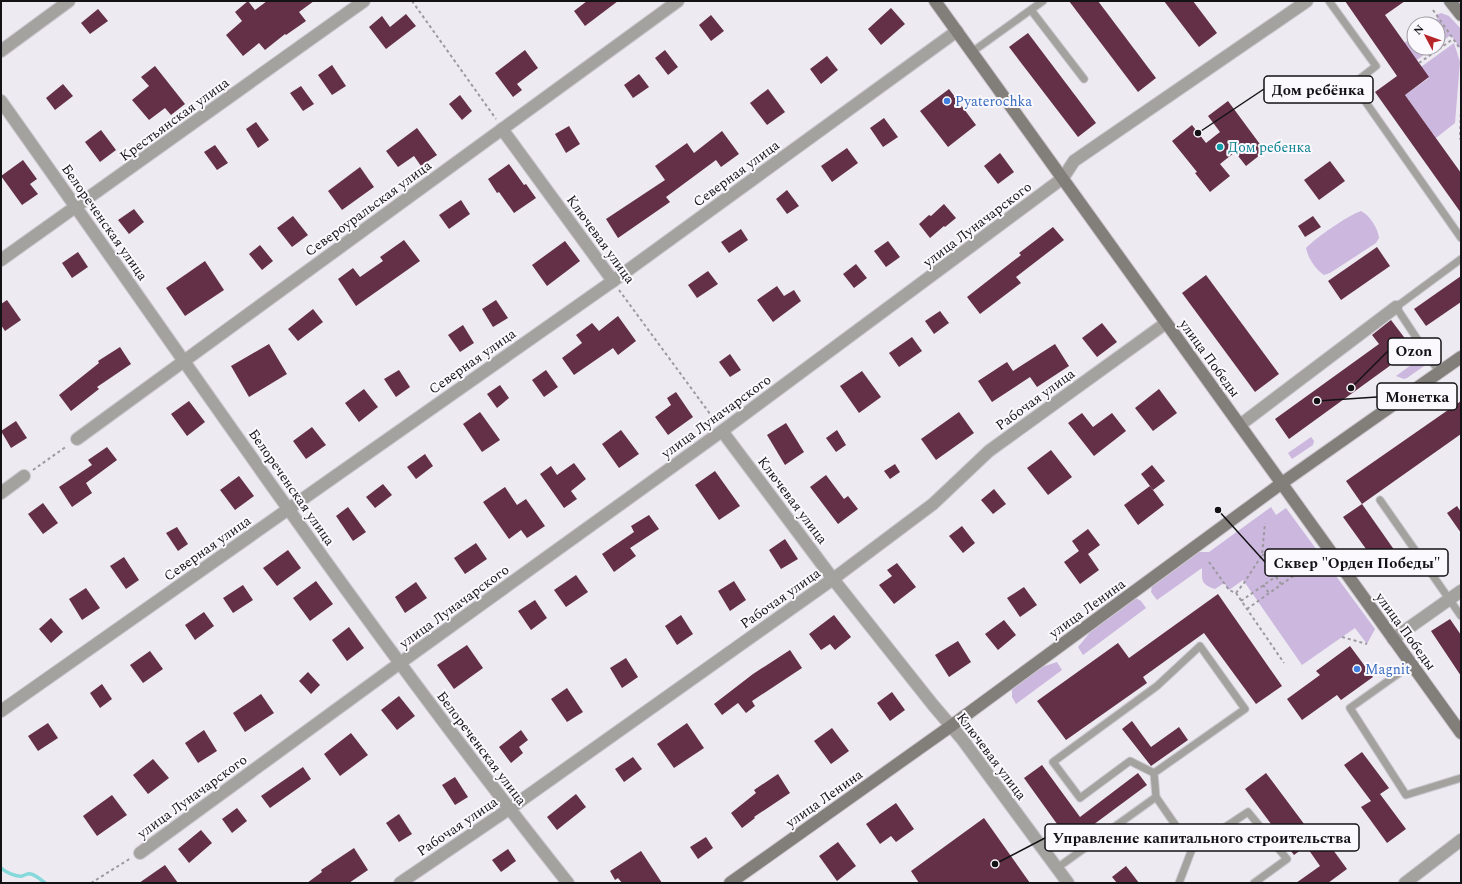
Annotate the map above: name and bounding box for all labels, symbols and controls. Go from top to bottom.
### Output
north arrow [1406,16,1446,56]
text: N [1409,21,1428,39]
street label: Крестьянская улица [115,72,234,166]
callout: Дом ребёнка [1264,76,1373,103]
text: Дом ребёнка [1272,79,1365,102]
place label: Pyaterochka [955,91,1032,112]
marker: Pyaterochka [942,96,952,106]
street label: Северная улица [689,135,784,212]
place label: Дом ребенка [1228,137,1311,158]
marker: Дом ребенка [1215,142,1225,152]
street label: Североуральская улица [301,155,436,262]
street label: Белореченская улица [56,160,153,285]
street label: улица Луначарского [918,176,1036,273]
street label: Ключевая улица [561,190,640,288]
street label: улица Победы [1173,314,1245,402]
street label: Северная улица [424,323,520,399]
callout: Ozon [1388,338,1441,365]
text: Ozon [1396,340,1432,363]
street label: Рабочая улица [991,363,1080,435]
street label: улица Луначарского [656,369,776,464]
callout: Монетка [1377,383,1457,410]
text: Монетка [1385,386,1449,409]
street label: Белореченская улица [243,425,340,550]
street label: Ключевая улица [752,452,833,549]
street label: Северная улица [159,510,255,586]
callout: Сквер "Орден Победы" [1265,549,1448,576]
text: Сквер "Орден Победы" [1273,552,1441,575]
street label: улица Луначарского [394,559,514,654]
street label: Рабочая улица [736,563,825,634]
street label: улица Ленина [1044,573,1130,644]
street label: улица Победы [1369,587,1441,675]
place label: Magnit [1365,659,1410,680]
marker: Magnit [1352,664,1362,674]
street label: Белореченская улица [432,687,532,810]
street label: Ключевая улица [951,708,1032,805]
street label: улица Луначарского [132,749,252,844]
street label: улица Ленина [781,764,867,833]
street label: Рабочая улица [413,791,502,861]
callout: Управление капитального строительства [1045,824,1359,851]
text: Управление капитального строительства [1053,827,1351,850]

